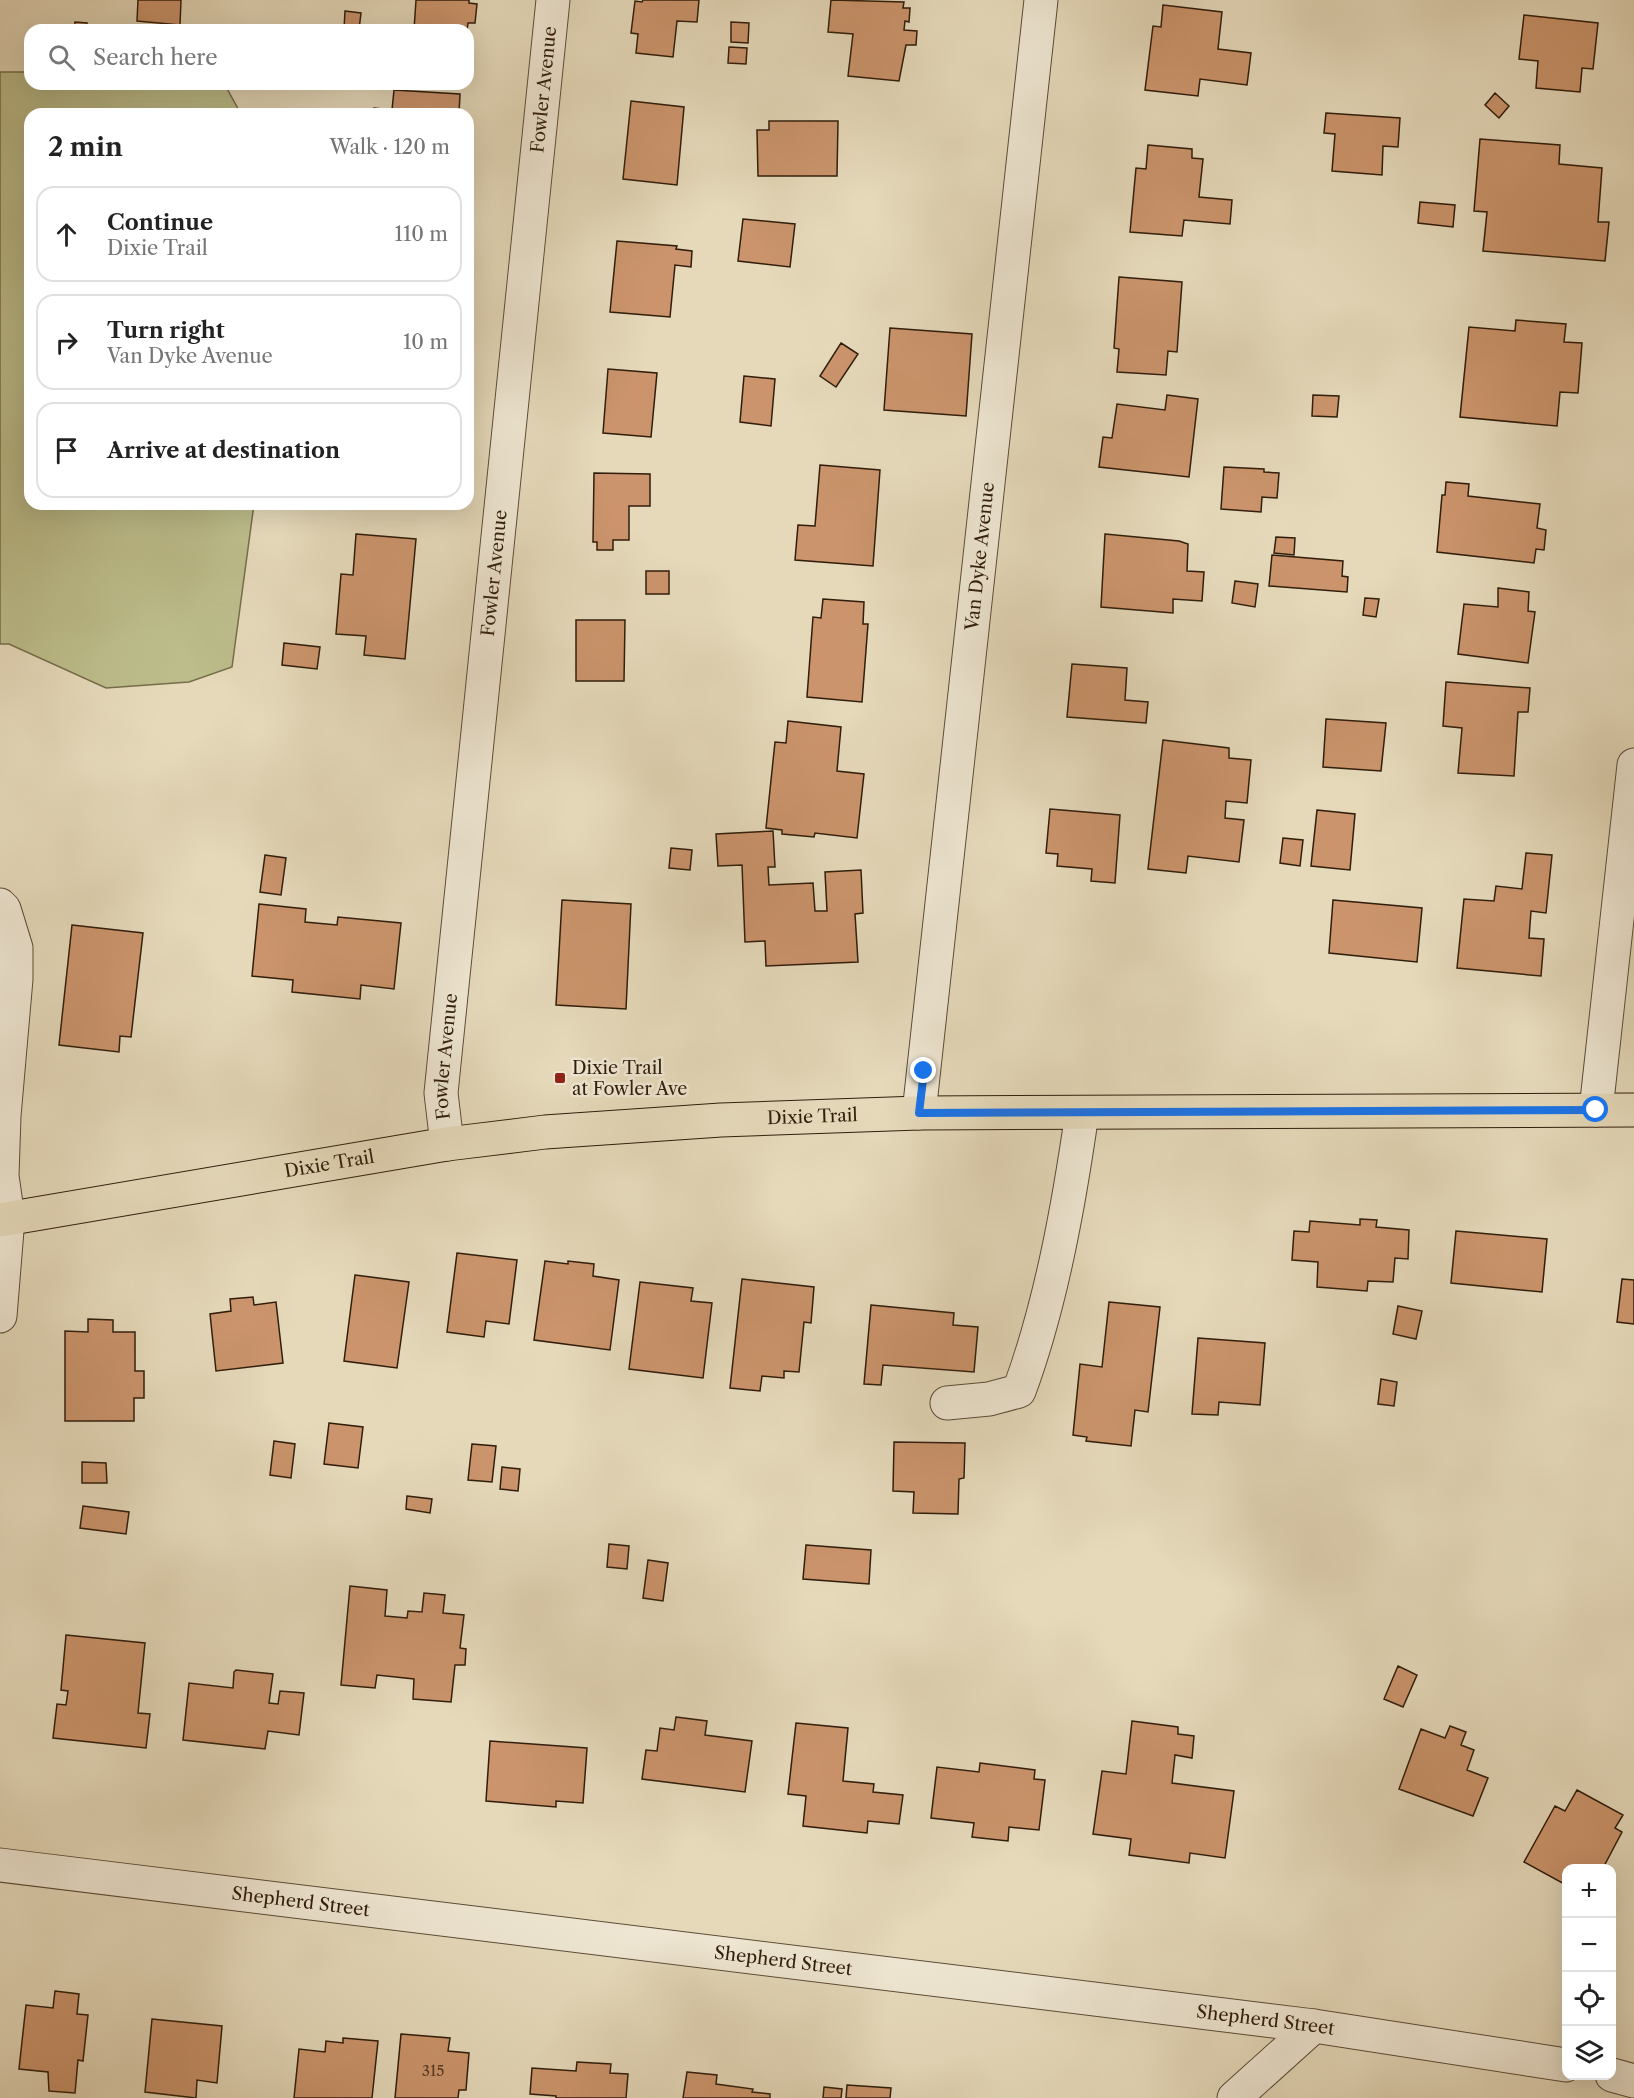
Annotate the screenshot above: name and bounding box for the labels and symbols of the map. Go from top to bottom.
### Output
street label: Fowler Avenue [526,25,561,154]
street label: Van Dyke Avenue [961,481,999,633]
street label: Fowler Avenue [477,509,512,637]
street label: Fowler Avenue [429,992,462,1121]
place label: Dixie Trail at Fowler Ave [572,1057,687,1100]
route end [910,1057,936,1083]
marker: Dixie Trail at Fowler Ave [553,1071,567,1085]
route start [1582,1096,1608,1122]
street label: Dixie Trail [767,1104,858,1129]
street label: Dixie Trail [283,1146,376,1182]
street label: Shepherd Street [230,1882,372,1921]
street label: Shepherd Street [713,1942,854,1980]
street label: Shepherd Street [1195,2001,1337,2040]
house number: 315 [422,2061,444,2080]

